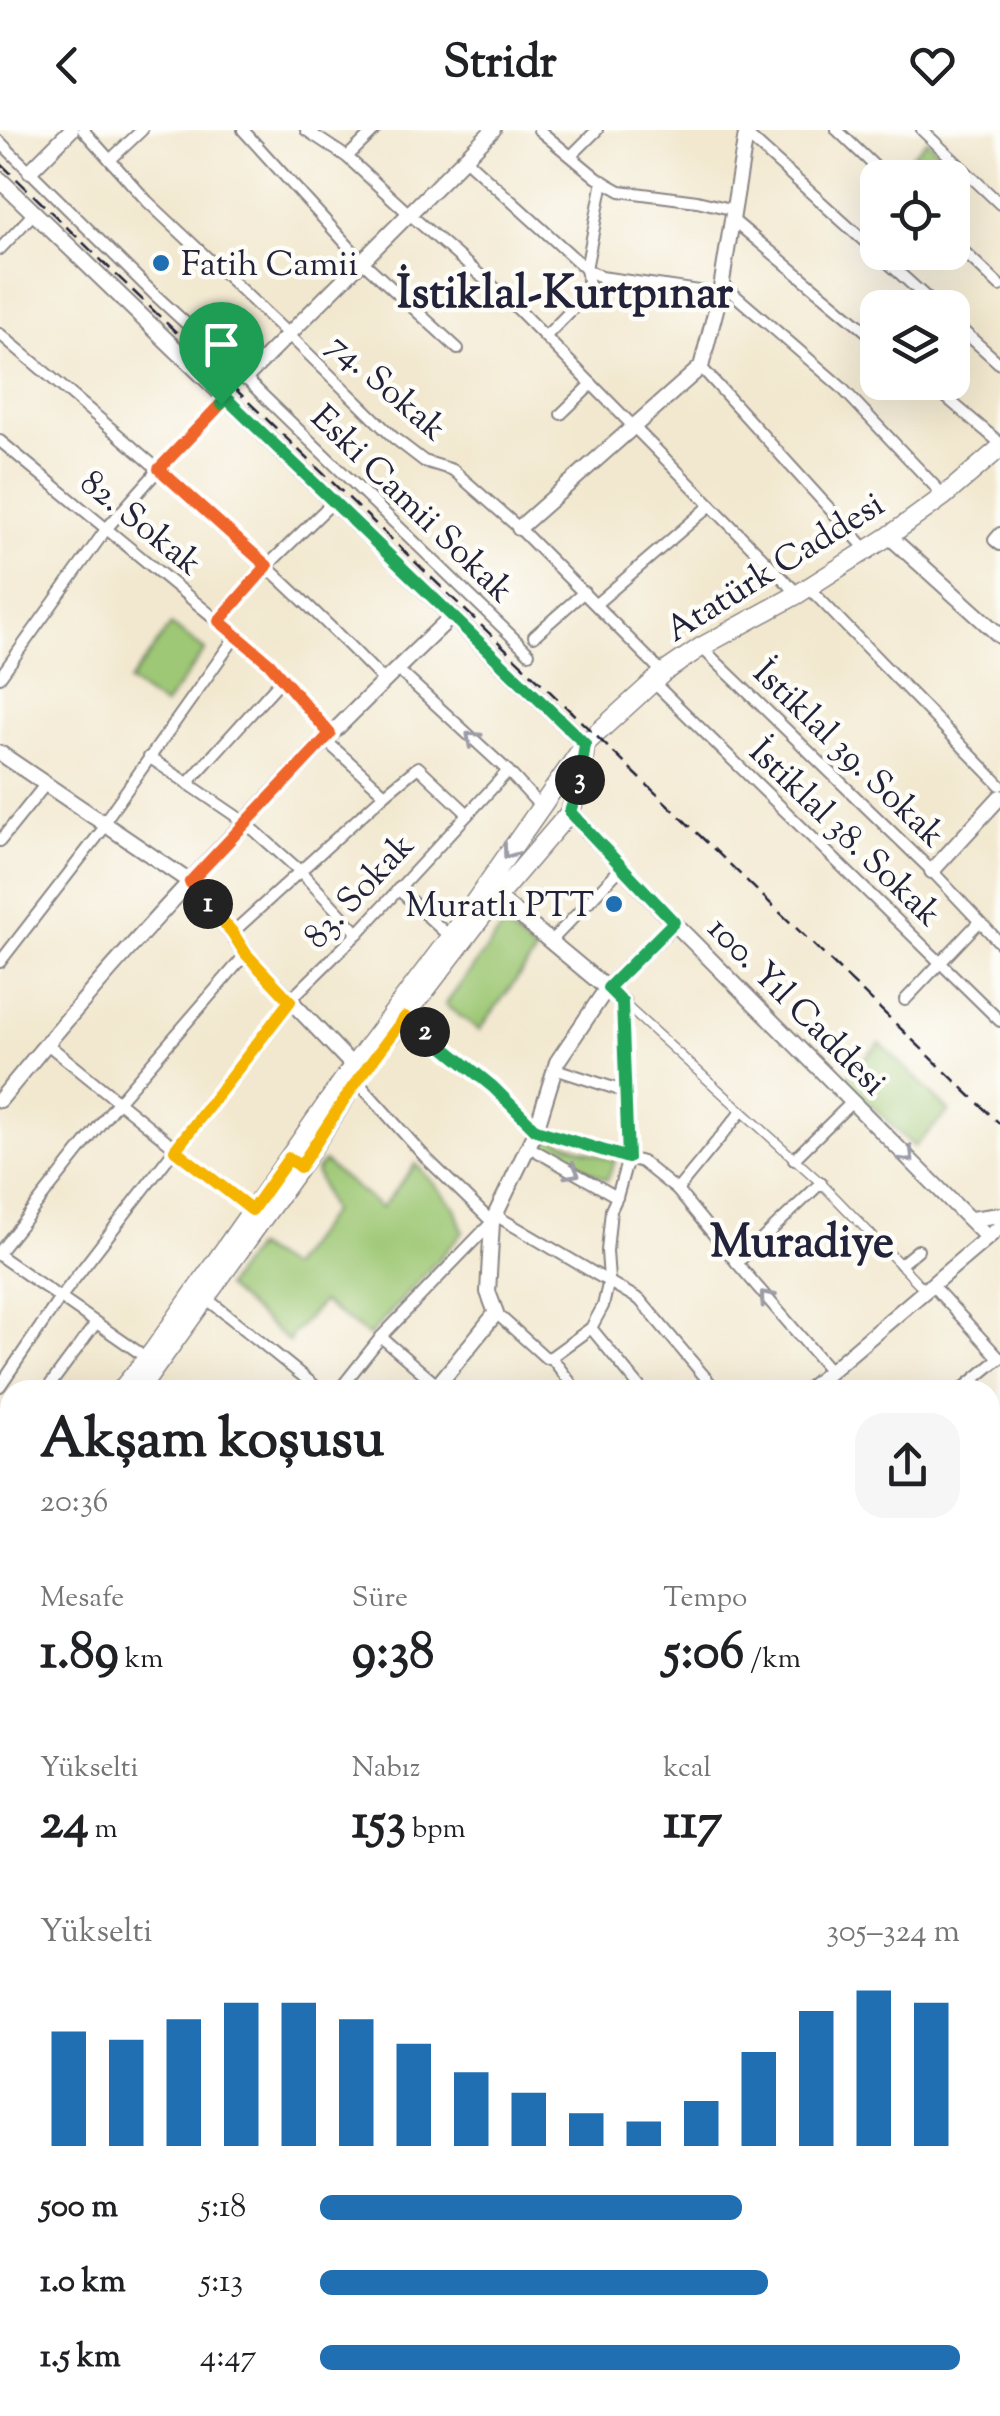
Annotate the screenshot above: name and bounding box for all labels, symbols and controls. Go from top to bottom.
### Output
text: Stridr [443,33,557,98]
icon: back [40,38,95,93]
icon: heart [905,38,960,93]
map controls [860,160,970,400]
button: locate [860,160,970,270]
place label: Fatih Camii [181,241,358,292]
marker: Fatih Camii [150,252,172,274]
district label: İstiklal-Kurtpınar [397,264,733,329]
button: layers [860,290,970,400]
pin [179,302,264,405]
icon: arrive [194,317,249,372]
street label: 74. Sokak [315,322,456,455]
street label: Eski Camii Sokak [297,395,524,616]
street label: 82. Sokak [68,460,212,590]
street label: Atatürk Caddesi [656,481,895,657]
street label: İstiklal 39. Sokak [740,650,955,861]
street label: İstiklal 38. Sokak [736,729,952,940]
one-way arrow [465,732,484,750]
pin: 3 [555,755,605,805]
text: 3 [574,760,586,800]
street label: 83. Sokak [293,823,428,962]
one-way arrow [503,841,521,859]
pin: 1 [183,879,233,929]
place label: Muratlı PTT [405,882,594,933]
text: 1 [203,884,213,924]
marker: Muratlı PTT [603,893,625,915]
street label: 100. Yıl Caddesi [694,906,897,1109]
pin: 2 [400,1007,450,1057]
text: 2 [418,1012,432,1052]
one-way arrow [896,1144,914,1162]
one-way arrow [562,1160,580,1180]
district label: Muradiye [710,1213,894,1278]
one-way arrow [760,1291,778,1309]
text: Akşam koşusu [40,1403,384,1482]
button: share [855,1413,960,1518]
text: 20:36 [40,1480,108,1526]
text: Mesafe [40,1579,124,1619]
text: Süre [352,1579,408,1619]
text: Tempo [663,1579,747,1619]
text: 1.89 [40,1619,119,1691]
text: 9:38 [352,1619,434,1691]
text: 5:06 [663,1619,744,1691]
text: km [119,1640,163,1680]
text: /km [744,1640,801,1680]
text: Yükselti [40,1749,138,1789]
text: Nabız [352,1749,420,1789]
text: kcal [663,1749,711,1789]
text: 24 [40,1789,89,1861]
text: 153 [352,1789,406,1861]
text: 117 [663,1789,722,1861]
text: m [89,1810,118,1850]
text: bpm [406,1810,466,1850]
text: Yükselti [40,1910,152,1956]
text: 305–324 m [826,1910,960,1956]
text: 500 m [40,2185,118,2231]
text: 5:18 [200,2185,246,2231]
text: 1.0 km [40,2260,126,2306]
text: 5:13 [200,2260,243,2306]
text: 1.5 km [40,2335,121,2381]
text: 4:47 [200,2335,257,2381]

